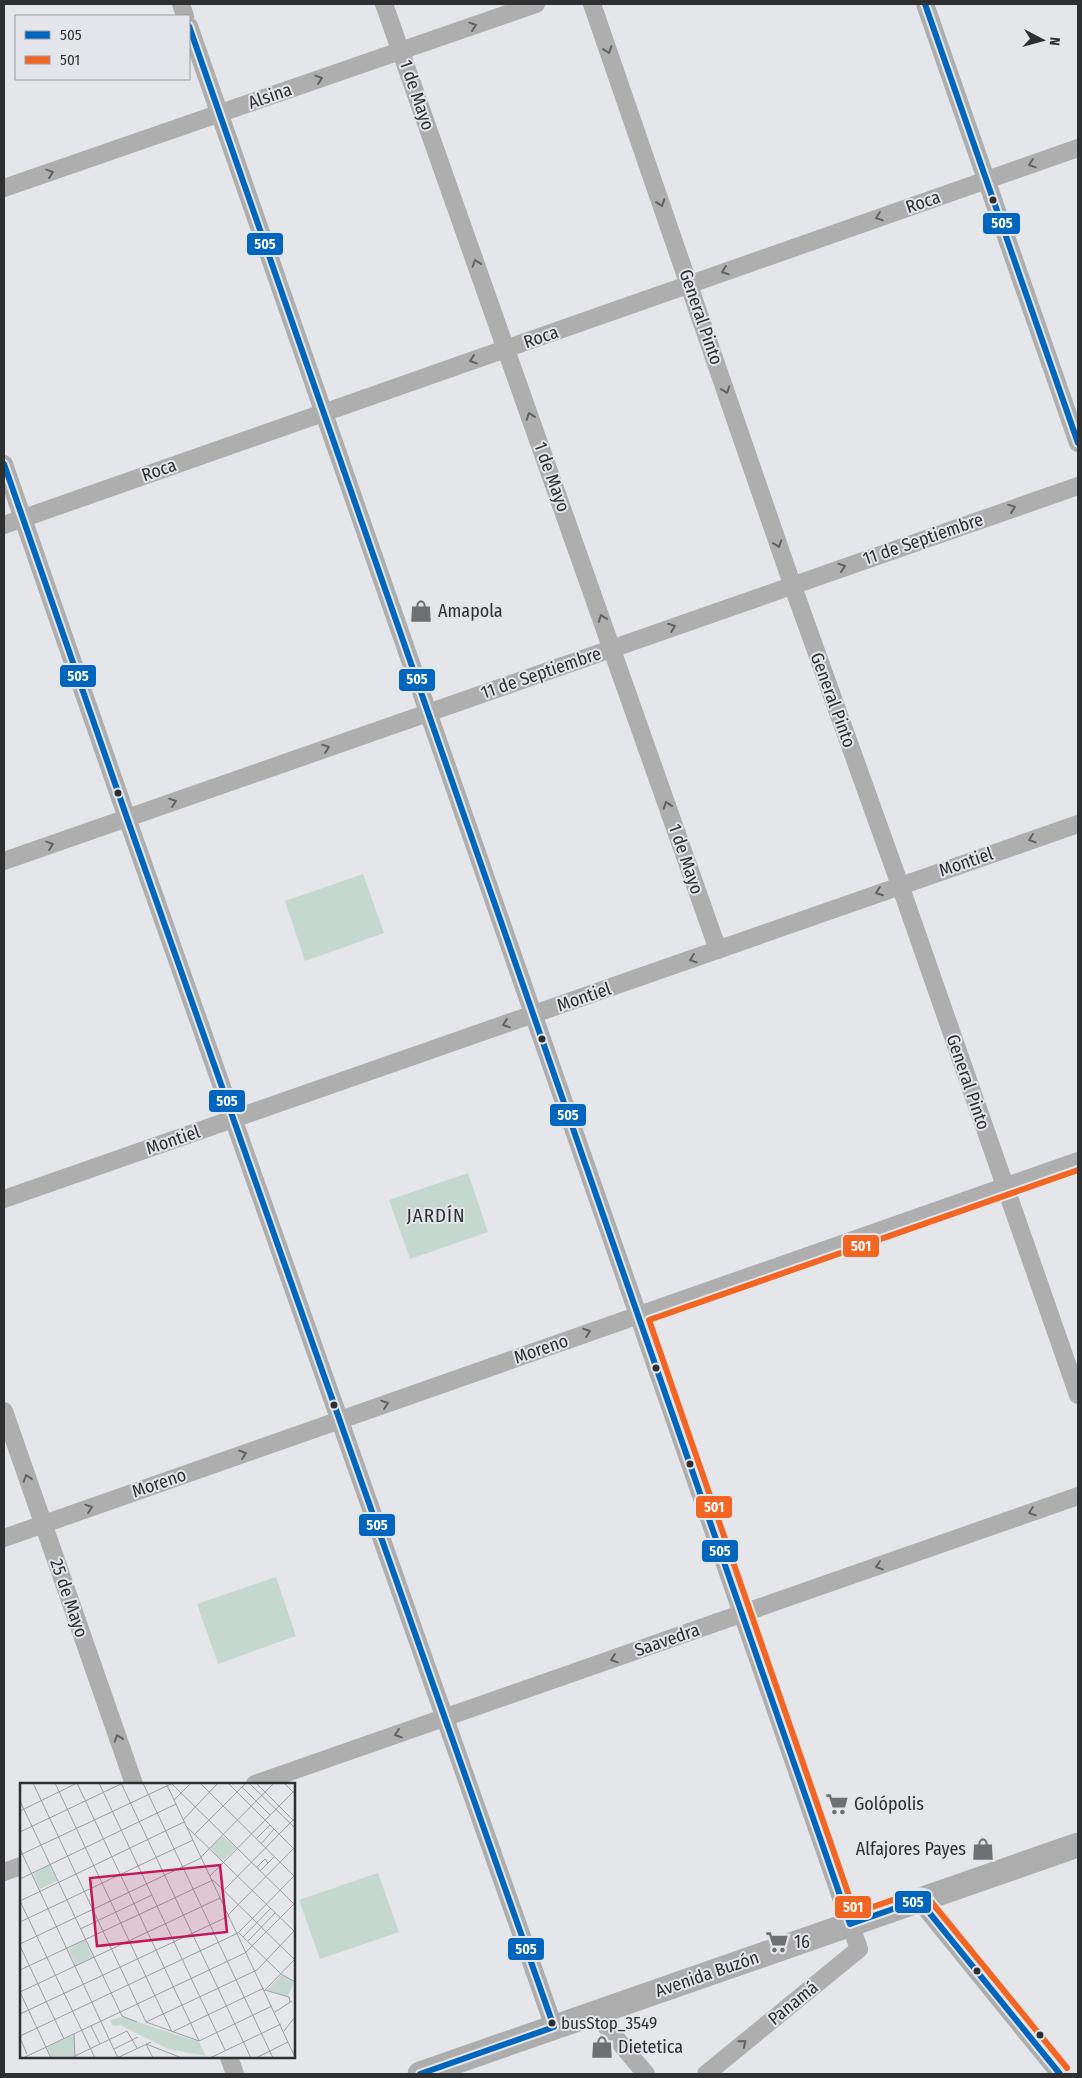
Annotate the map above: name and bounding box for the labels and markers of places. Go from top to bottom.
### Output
unlabelled marker [988,195,998,205]
shop icon: Amapola [408,598,434,624]
place label: Amapola [438,600,503,622]
unlabelled marker [113,788,123,798]
unlabelled marker [537,1034,547,1044]
unlabelled marker [651,1363,661,1373]
unlabelled marker [329,1400,339,1410]
unlabelled marker [685,1459,695,1469]
supermarket icon: Golópolis [824,1791,850,1817]
place label: Golópolis [854,1793,924,1815]
shop icon: Alfajores Payes [970,1836,996,1862]
place label: Alfajores Payes [856,1838,966,1860]
supermarket icon: 16 [764,1929,790,1955]
place label: 16 [794,1931,810,1953]
unlabelled marker [972,1966,982,1976]
place label: busStop_3549 [561,2013,657,2034]
marker: busStop_3549 [547,2018,557,2028]
unlabelled marker [1035,2030,1045,2040]
shop icon: Dietetica [589,2034,615,2060]
place label: Dietetica [618,2036,683,2058]

